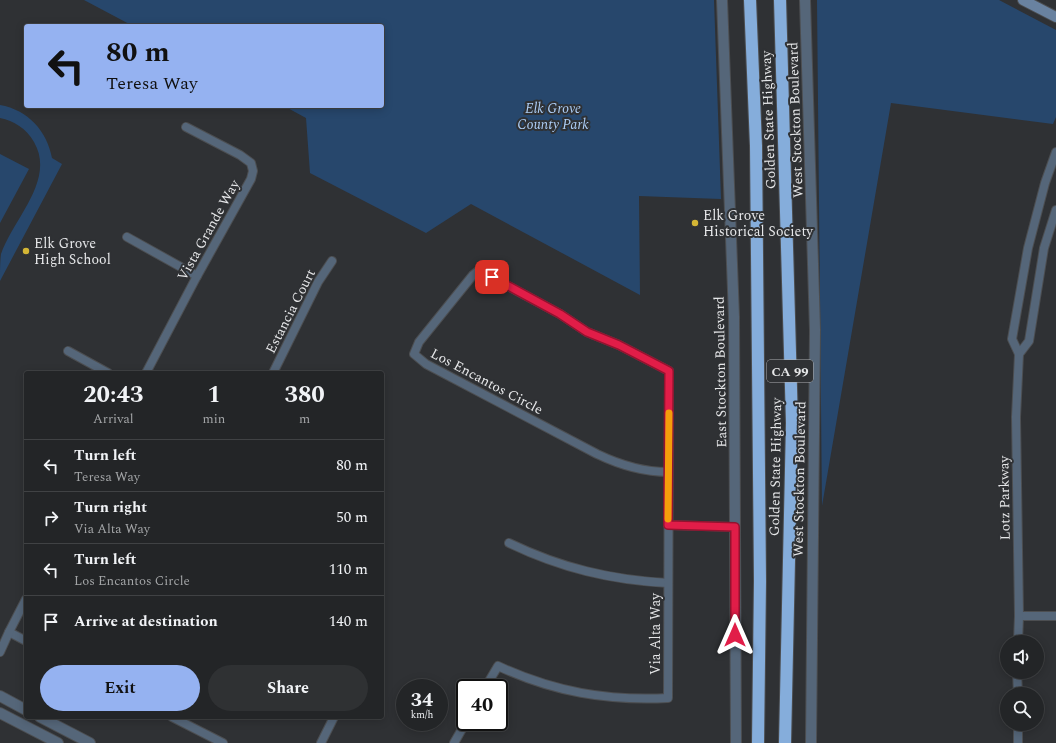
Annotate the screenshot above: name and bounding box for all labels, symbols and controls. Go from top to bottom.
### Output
text: 80 m [106,31,170,74]
icon: left [40,40,92,92]
street label: West Stockton Boulevard [782,42,809,198]
street label: Golden State Highway [756,49,781,190]
text: Teresa Way [106,70,198,97]
park label: Elk Grove County Park [517,98,589,135]
street label: Vista Grande Way [172,175,245,285]
place label: Elk Grove Historical Society [703,205,814,242]
marker: Elk Grove Historical Society [690,218,700,228]
place label: Elk Grove High School [34,233,111,270]
marker: Elk Grove High School [21,246,31,256]
pin [475,260,509,294]
street label: Estancia Court [260,265,321,357]
icon: arrive [481,266,503,288]
street label: East Stockton Boulevard [709,296,732,448]
street label: Los Encantos Circle [427,343,547,420]
road number: CA 99 [767,360,813,382]
text: 20:43 [83,377,143,413]
text: 1 [207,377,221,413]
text: 380 [284,377,325,413]
street label: Golden State Highway [764,396,787,536]
street label: West Stockton Boulevard [788,401,811,557]
text: Arrival [93,409,134,429]
text: min [203,409,225,429]
text: m [299,409,310,429]
text: Turn left [74,444,136,467]
text: 80 m [336,454,368,477]
street label: Lotz Parkway [993,454,1016,540]
icon: left [40,455,62,477]
text: Teresa Way [74,467,140,487]
text: Turn right [74,496,147,519]
text: 50 m [336,506,368,529]
icon: right [40,507,62,529]
text: Via Alta Way [74,519,150,539]
text: Turn left [74,548,136,571]
text: 110 m [329,558,368,581]
icon: left [40,559,62,581]
text: Los Encantos Circle [74,571,190,591]
street label: Via Alta Way [645,592,666,675]
text: Arrive at destination [74,610,218,633]
text: 140 m [329,610,368,633]
icon: arrive [40,611,62,633]
position arrow [714,614,756,656]
map controls [1000,635,1044,731]
button: sound [1000,635,1044,679]
button: Exit [40,665,200,711]
button: Share [208,665,368,711]
speed limit sign: 40 [456,679,508,731]
text: 34 [411,685,433,715]
button: search [1000,687,1044,731]
text: km/h [411,707,433,723]

